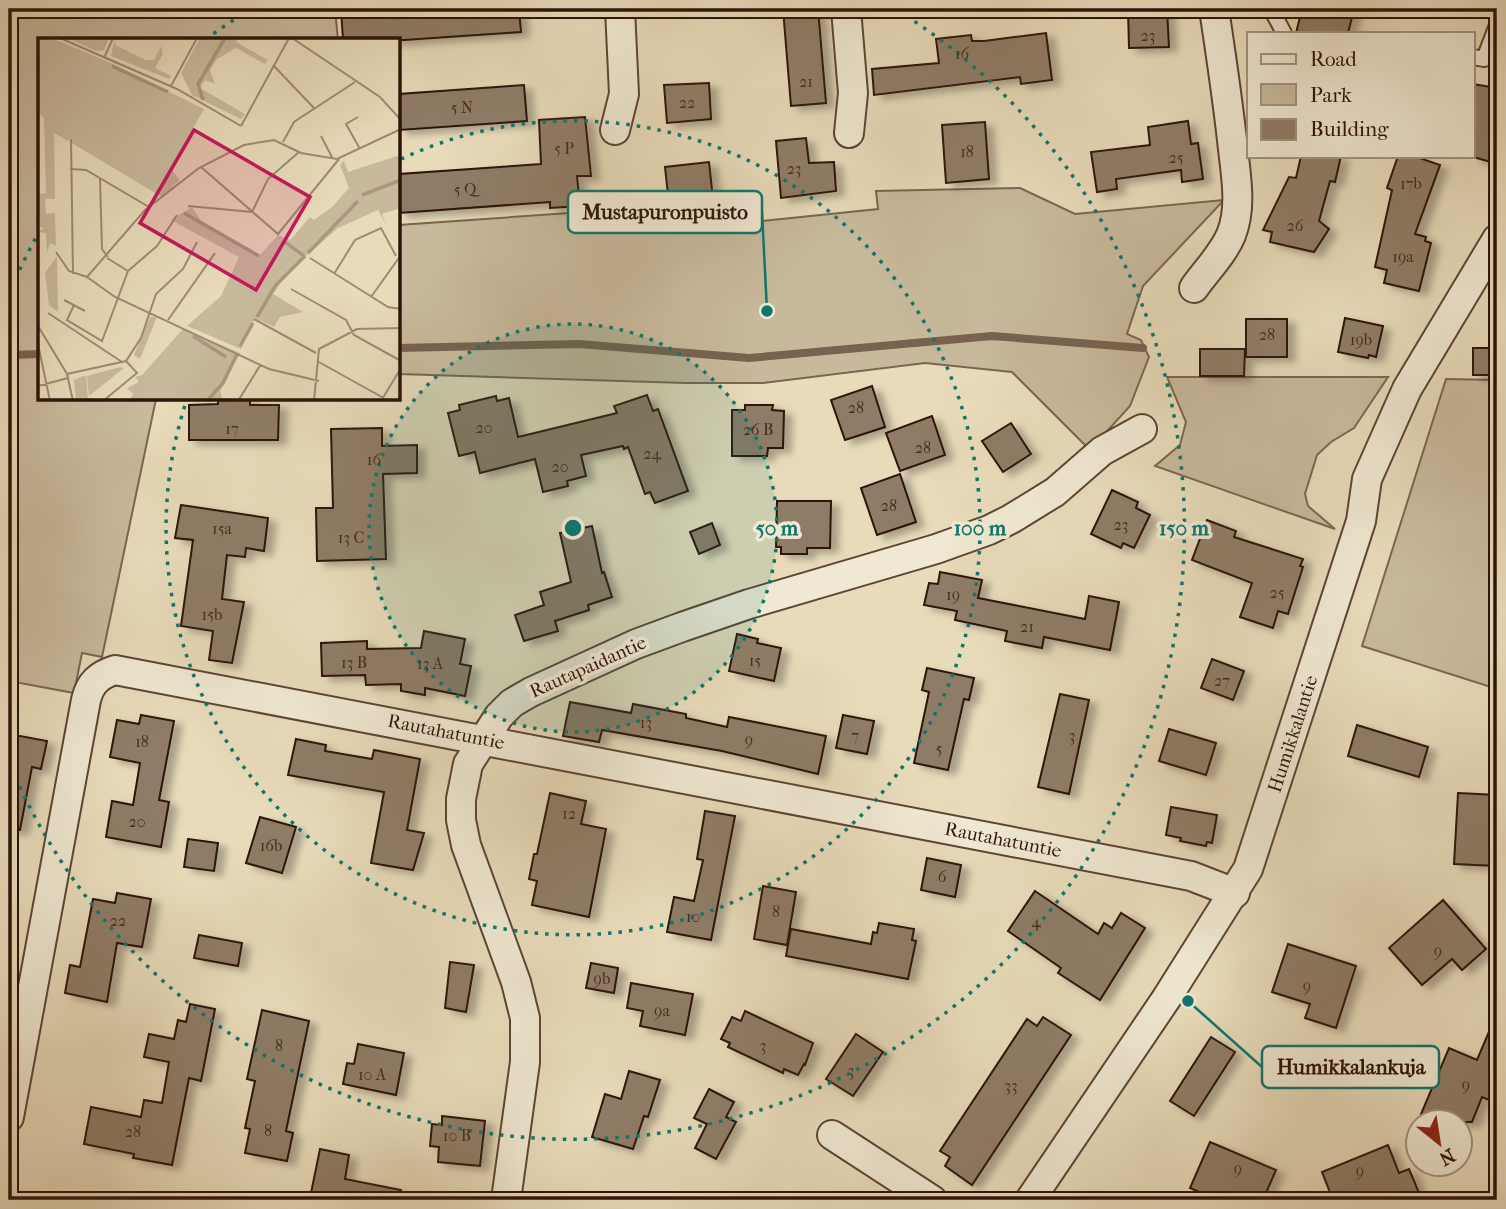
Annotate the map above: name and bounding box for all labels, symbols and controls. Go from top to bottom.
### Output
house number: 23 [1141,26,1155,45]
legend [1247,32,1474,158]
inset map [38,38,401,401]
house number: 16 [955,44,969,63]
text: Road [1310,47,1357,71]
house number: 21 [799,72,813,91]
text: Park [1310,83,1352,107]
house number: 22 [679,93,695,112]
house number: 5 N [451,98,473,117]
text: Building [1310,117,1389,141]
house number: 5 P [554,139,574,158]
house number: 18 [960,142,974,161]
house number: 25 [1168,148,1184,167]
house number: 23 [787,159,801,178]
house number: 17b [1400,174,1422,193]
house number: 5 Q [454,180,482,199]
callout: Mustapuronpuisto [568,191,762,233]
text: Mustapuronpuisto [581,200,748,224]
house number: 26 [1287,216,1304,235]
house number: 19a [1392,247,1414,266]
house number: 28 [1259,325,1275,344]
house number: 19b [1350,330,1372,349]
house number: 28 [848,398,864,417]
house number: 20 [475,418,493,437]
house number: 17 [225,419,239,438]
house number: 26 B [743,420,773,439]
house number: 28 [915,438,931,457]
house number: 24 [643,444,661,463]
house number: 16 [367,450,381,469]
house number: 20 [551,457,569,476]
house number: 28 [881,496,897,515]
house number: 23 [1114,515,1128,534]
centre of rings [561,516,585,540]
text: 50 m [756,516,799,540]
text: 100 m [954,516,1007,540]
text: 150 m [1159,516,1210,540]
house number: 15a [212,519,233,538]
house number: 13 C [338,528,364,547]
house number: 25 [1269,583,1285,602]
house number: 19 [946,585,960,604]
house number: 15b [202,605,222,624]
house number: 21 [1020,617,1034,636]
street label: Rautapaidantie [526,631,650,703]
house number: 15 [749,651,761,670]
house number: 13 B [341,653,367,672]
house number: 13 A [417,654,444,673]
house number: 27 [1214,671,1230,690]
street label: Humikkalantie [1264,673,1322,795]
street label: Rautahatuntie [386,710,506,754]
house number: 13 [640,713,652,732]
house number: 7 [851,726,859,745]
house number: 3 [1069,726,1075,745]
house number: 9 [745,730,753,749]
house number: 18 [135,732,149,751]
house number: 5 [936,739,943,758]
house number: 12 [562,804,576,823]
house number: 20 [128,812,146,831]
street label: Rautahatuntie [943,818,1063,862]
house number: 16b [260,836,282,855]
house number: 6 [938,867,947,886]
house number: 8 [772,902,780,921]
house number: 10 [686,907,700,926]
house number: 22 [110,911,126,930]
house number: 4 [1031,912,1041,931]
house number: 9 [1434,941,1442,960]
house number: 9b [594,969,610,988]
house number: 9 [1303,976,1311,995]
house number: 9a [654,1001,670,1020]
house number: 8 [275,1036,283,1055]
house number: 3 [760,1036,766,1055]
callout: Humikkalankuja [1262,1046,1439,1088]
text: Humikkalankuja [1277,1055,1427,1079]
house number: 3 [848,1061,854,1080]
house number: 10 A [358,1065,387,1084]
house number: 9 [1462,1075,1470,1094]
house number: 33 [1004,1076,1018,1095]
north arrow [1404,1108,1474,1178]
house number: 8 [264,1121,272,1140]
house number: 28 [125,1122,141,1141]
house number: 10 B [443,1126,471,1145]
text: N [1435,1144,1459,1170]
house number: 9 [1234,1159,1242,1178]
house number: 9 [1356,1161,1364,1180]

